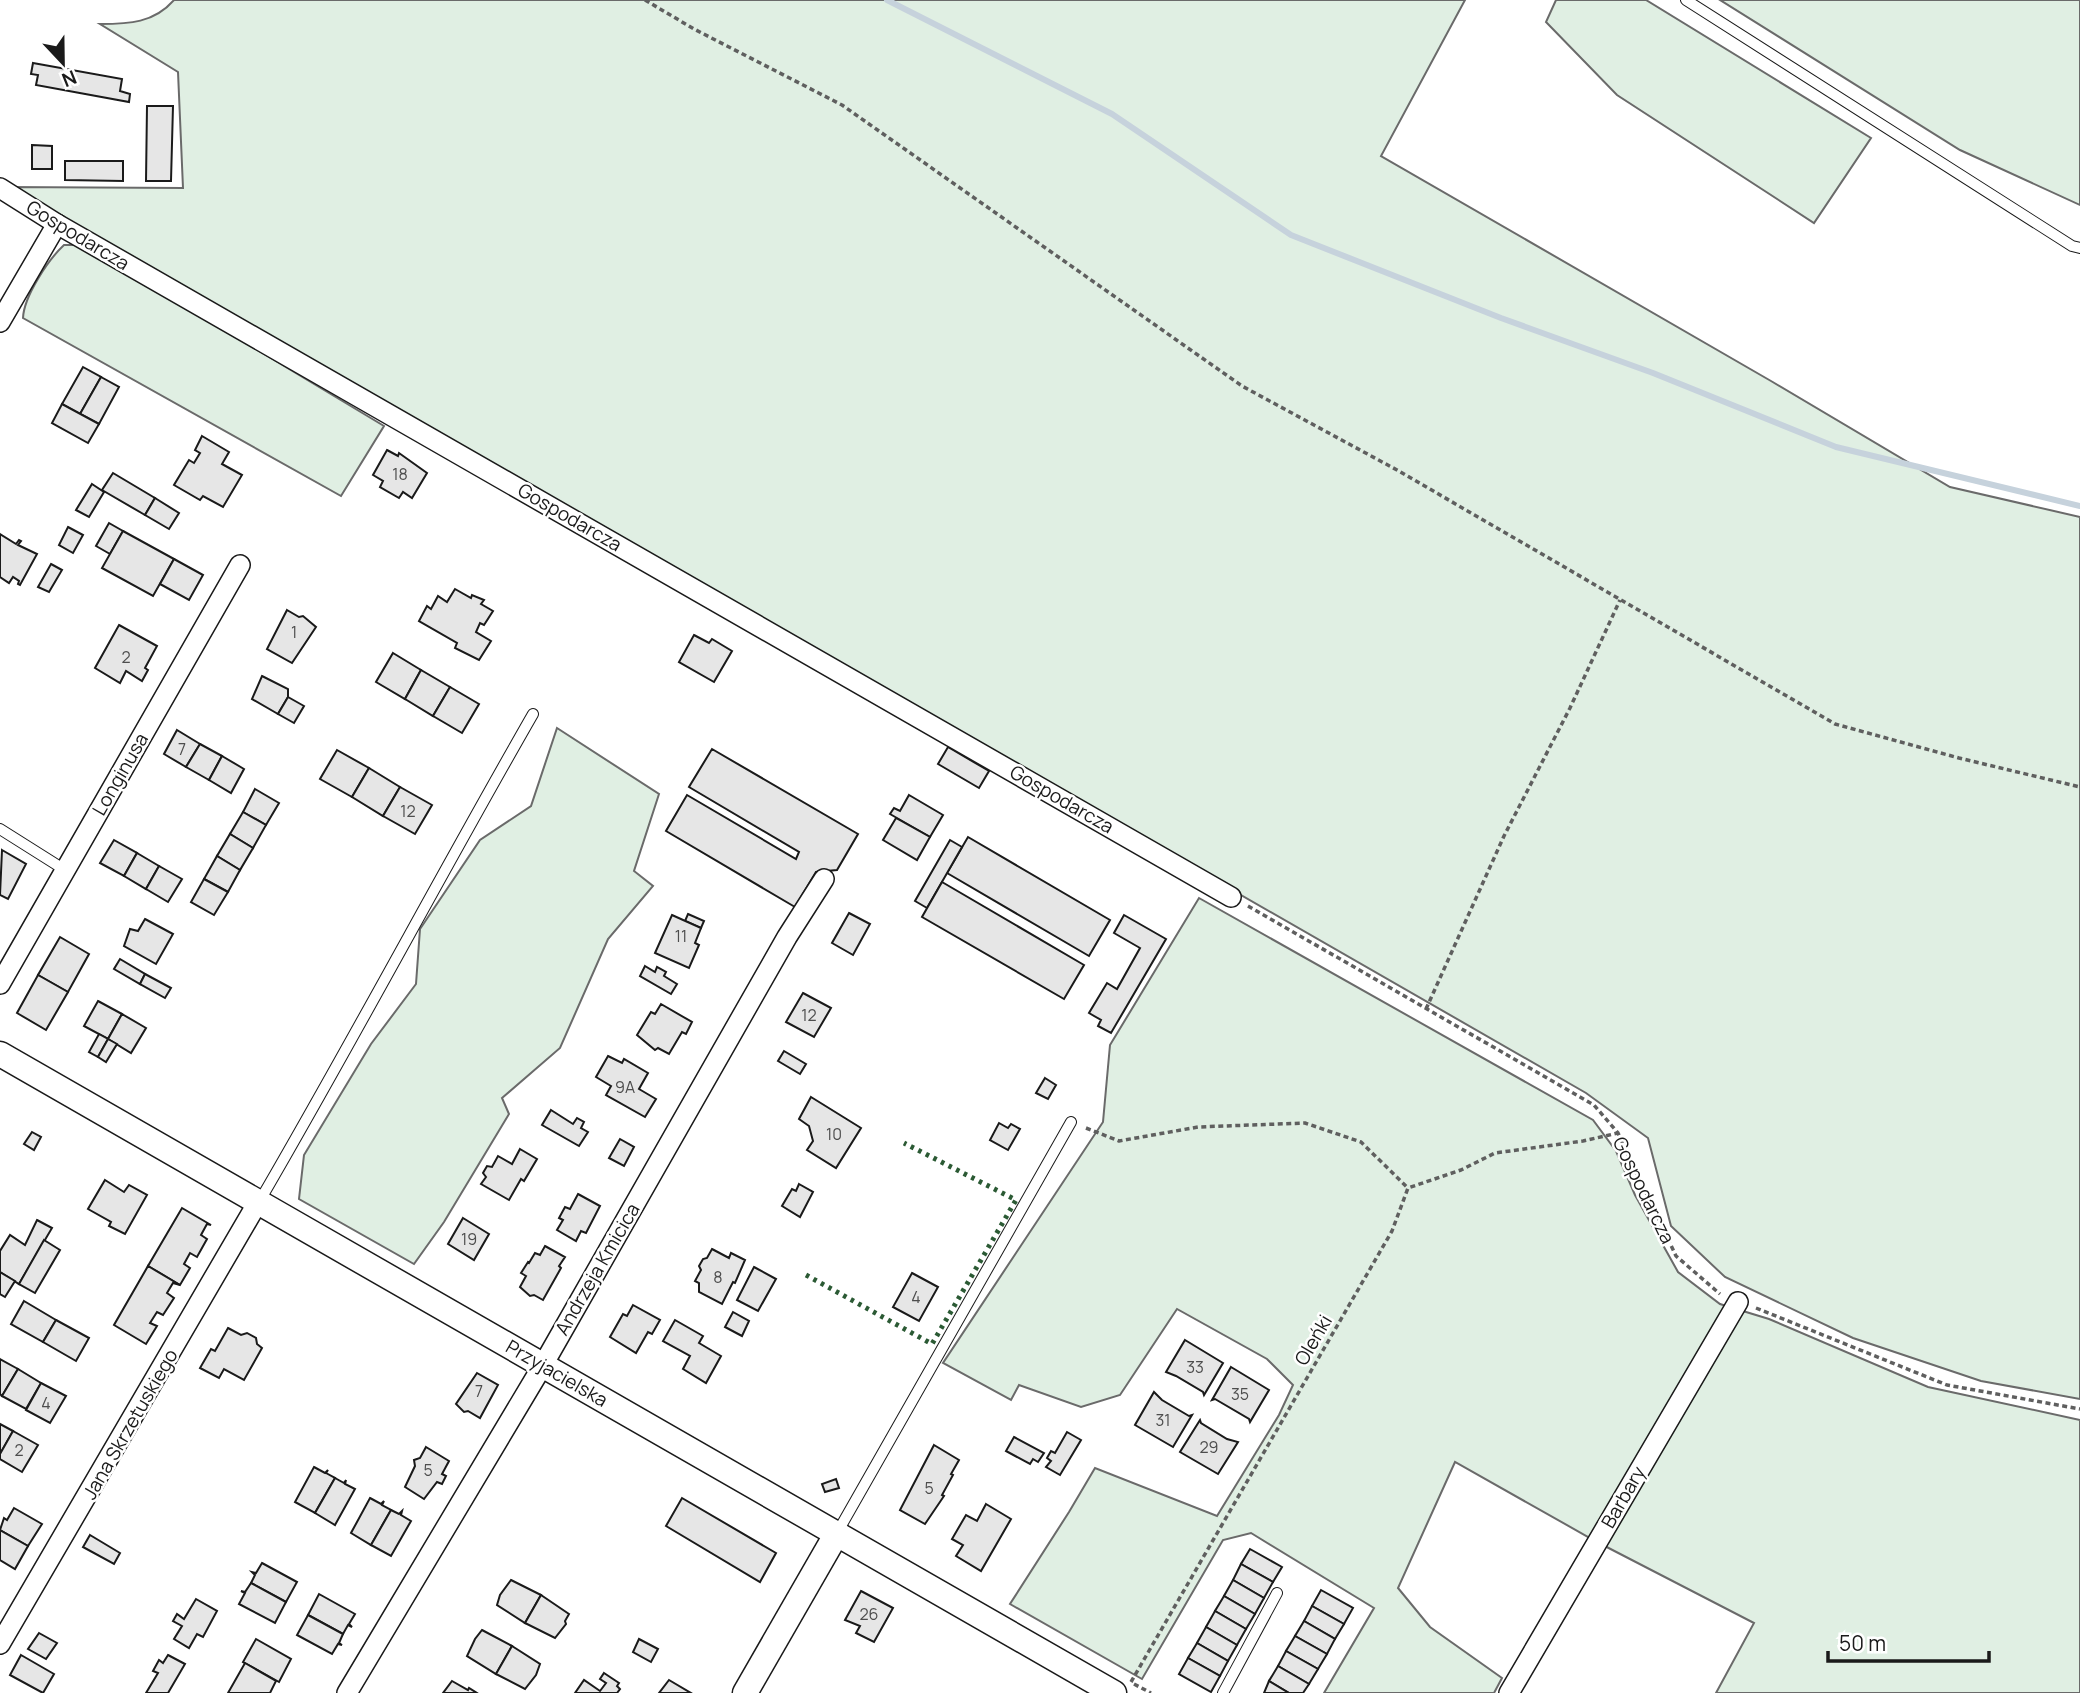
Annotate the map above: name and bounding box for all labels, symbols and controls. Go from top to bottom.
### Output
north arrow [28,28,98,98]
text: N [58,64,81,93]
street label: Gospodarcza [22,194,134,276]
house number: 18 [392,463,408,485]
street label: Gospodarcza [513,477,627,557]
house number: 1 [291,621,297,643]
house number: 2 [121,646,131,668]
street label: Longinusa [86,728,154,820]
house number: 7 [178,738,186,760]
street label: Gospodarcza [1005,759,1119,839]
house number: 12 [400,800,416,822]
house number: 11 [675,925,687,947]
house number: 12 [801,1004,817,1026]
house number: 9A [615,1076,635,1098]
house number: 10 [826,1123,842,1145]
street label: Gospodarcza [1607,1132,1681,1248]
street label: Andrzeja Kmicica [549,1198,645,1340]
house number: 19 [461,1228,477,1250]
house number: 8 [713,1266,723,1288]
house number: 4 [911,1286,921,1308]
street label: Oleńki [1288,1310,1338,1370]
street label: Przyjacielska [501,1333,613,1413]
street label: Jana Skrzetuskiego [76,1344,184,1504]
house number: 33 [1186,1356,1204,1378]
house number: 7 [475,1380,483,1402]
house number: 35 [1231,1383,1249,1405]
house number: 4 [41,1392,51,1414]
house number: 31 [1155,1409,1171,1431]
house number: 29 [1199,1436,1219,1458]
house number: 2 [14,1439,24,1461]
house number: 5 [423,1459,433,1481]
street label: Barbary [1595,1461,1651,1533]
house number: 5 [924,1477,934,1499]
house number: 26 [859,1603,879,1625]
scale bar [1828,1620,1989,1664]
text: 50 m [1839,1629,1886,1657]

